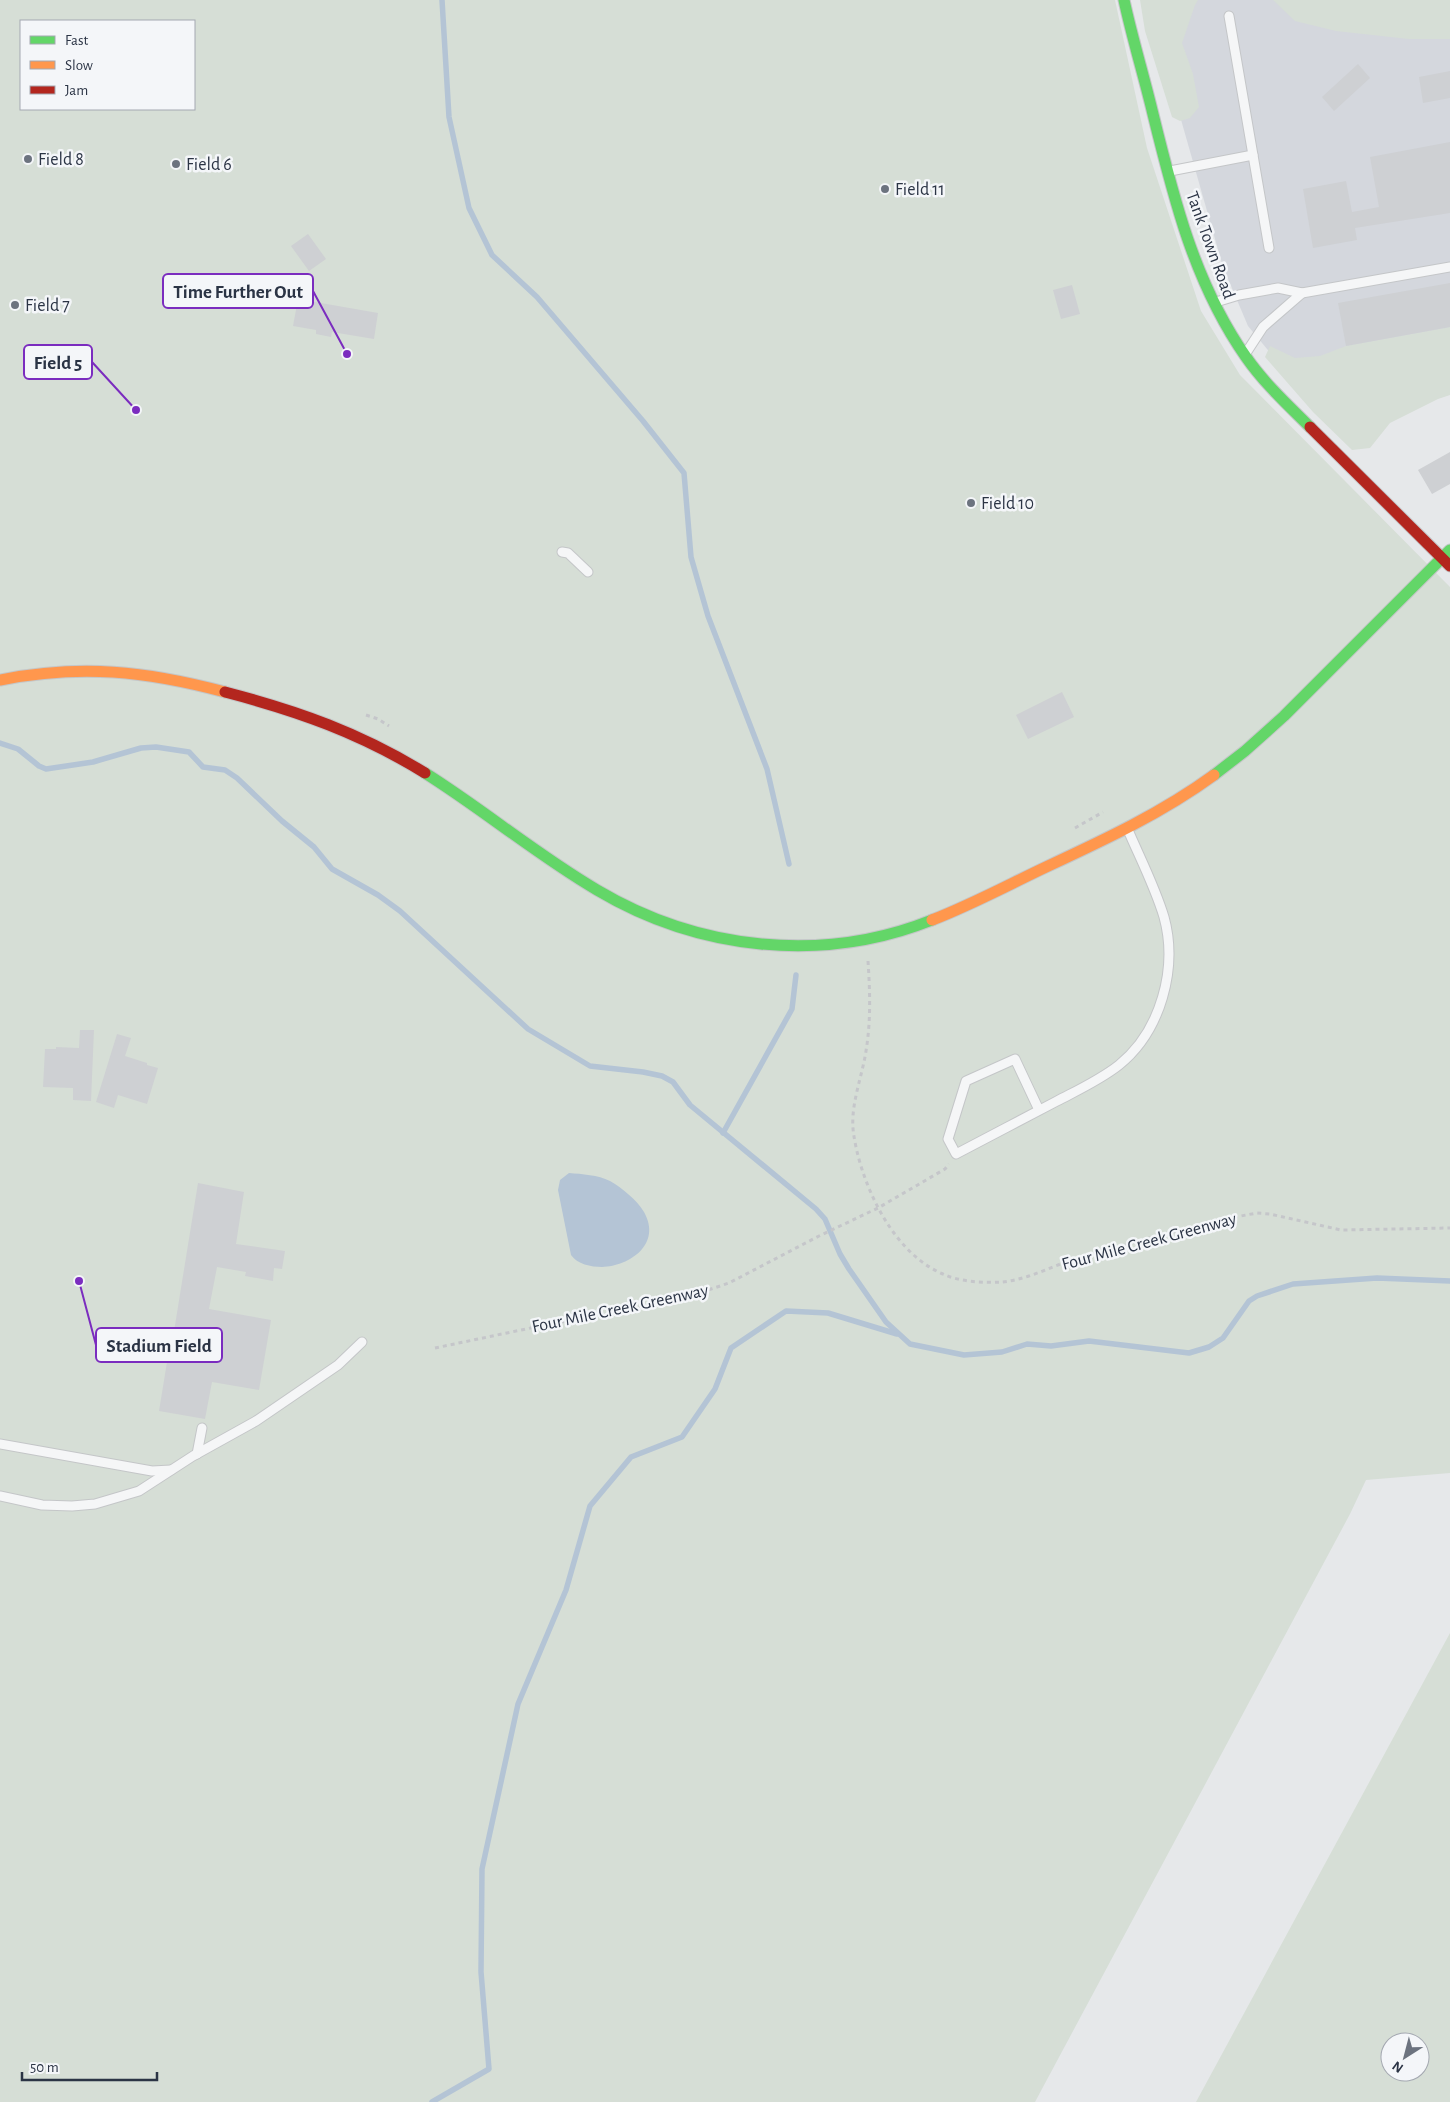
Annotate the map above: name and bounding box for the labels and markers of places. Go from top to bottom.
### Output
place label: Field 8 [38,151,84,169]
marker: Field 8 [22,153,34,165]
place label: Field 6 [186,156,232,174]
marker: Field 6 [170,158,182,170]
place label: Field 11 [895,181,945,199]
marker: Field 11 [879,183,891,195]
callout: Time Further Out [163,274,313,308]
place label: Field 7 [25,297,70,315]
marker: Field 7 [9,299,21,311]
callout: Field 5 [24,345,92,379]
place label: Field 10 [981,495,1034,513]
marker: Field 10 [965,497,977,509]
callout: Stadium Field [96,1328,222,1362]

